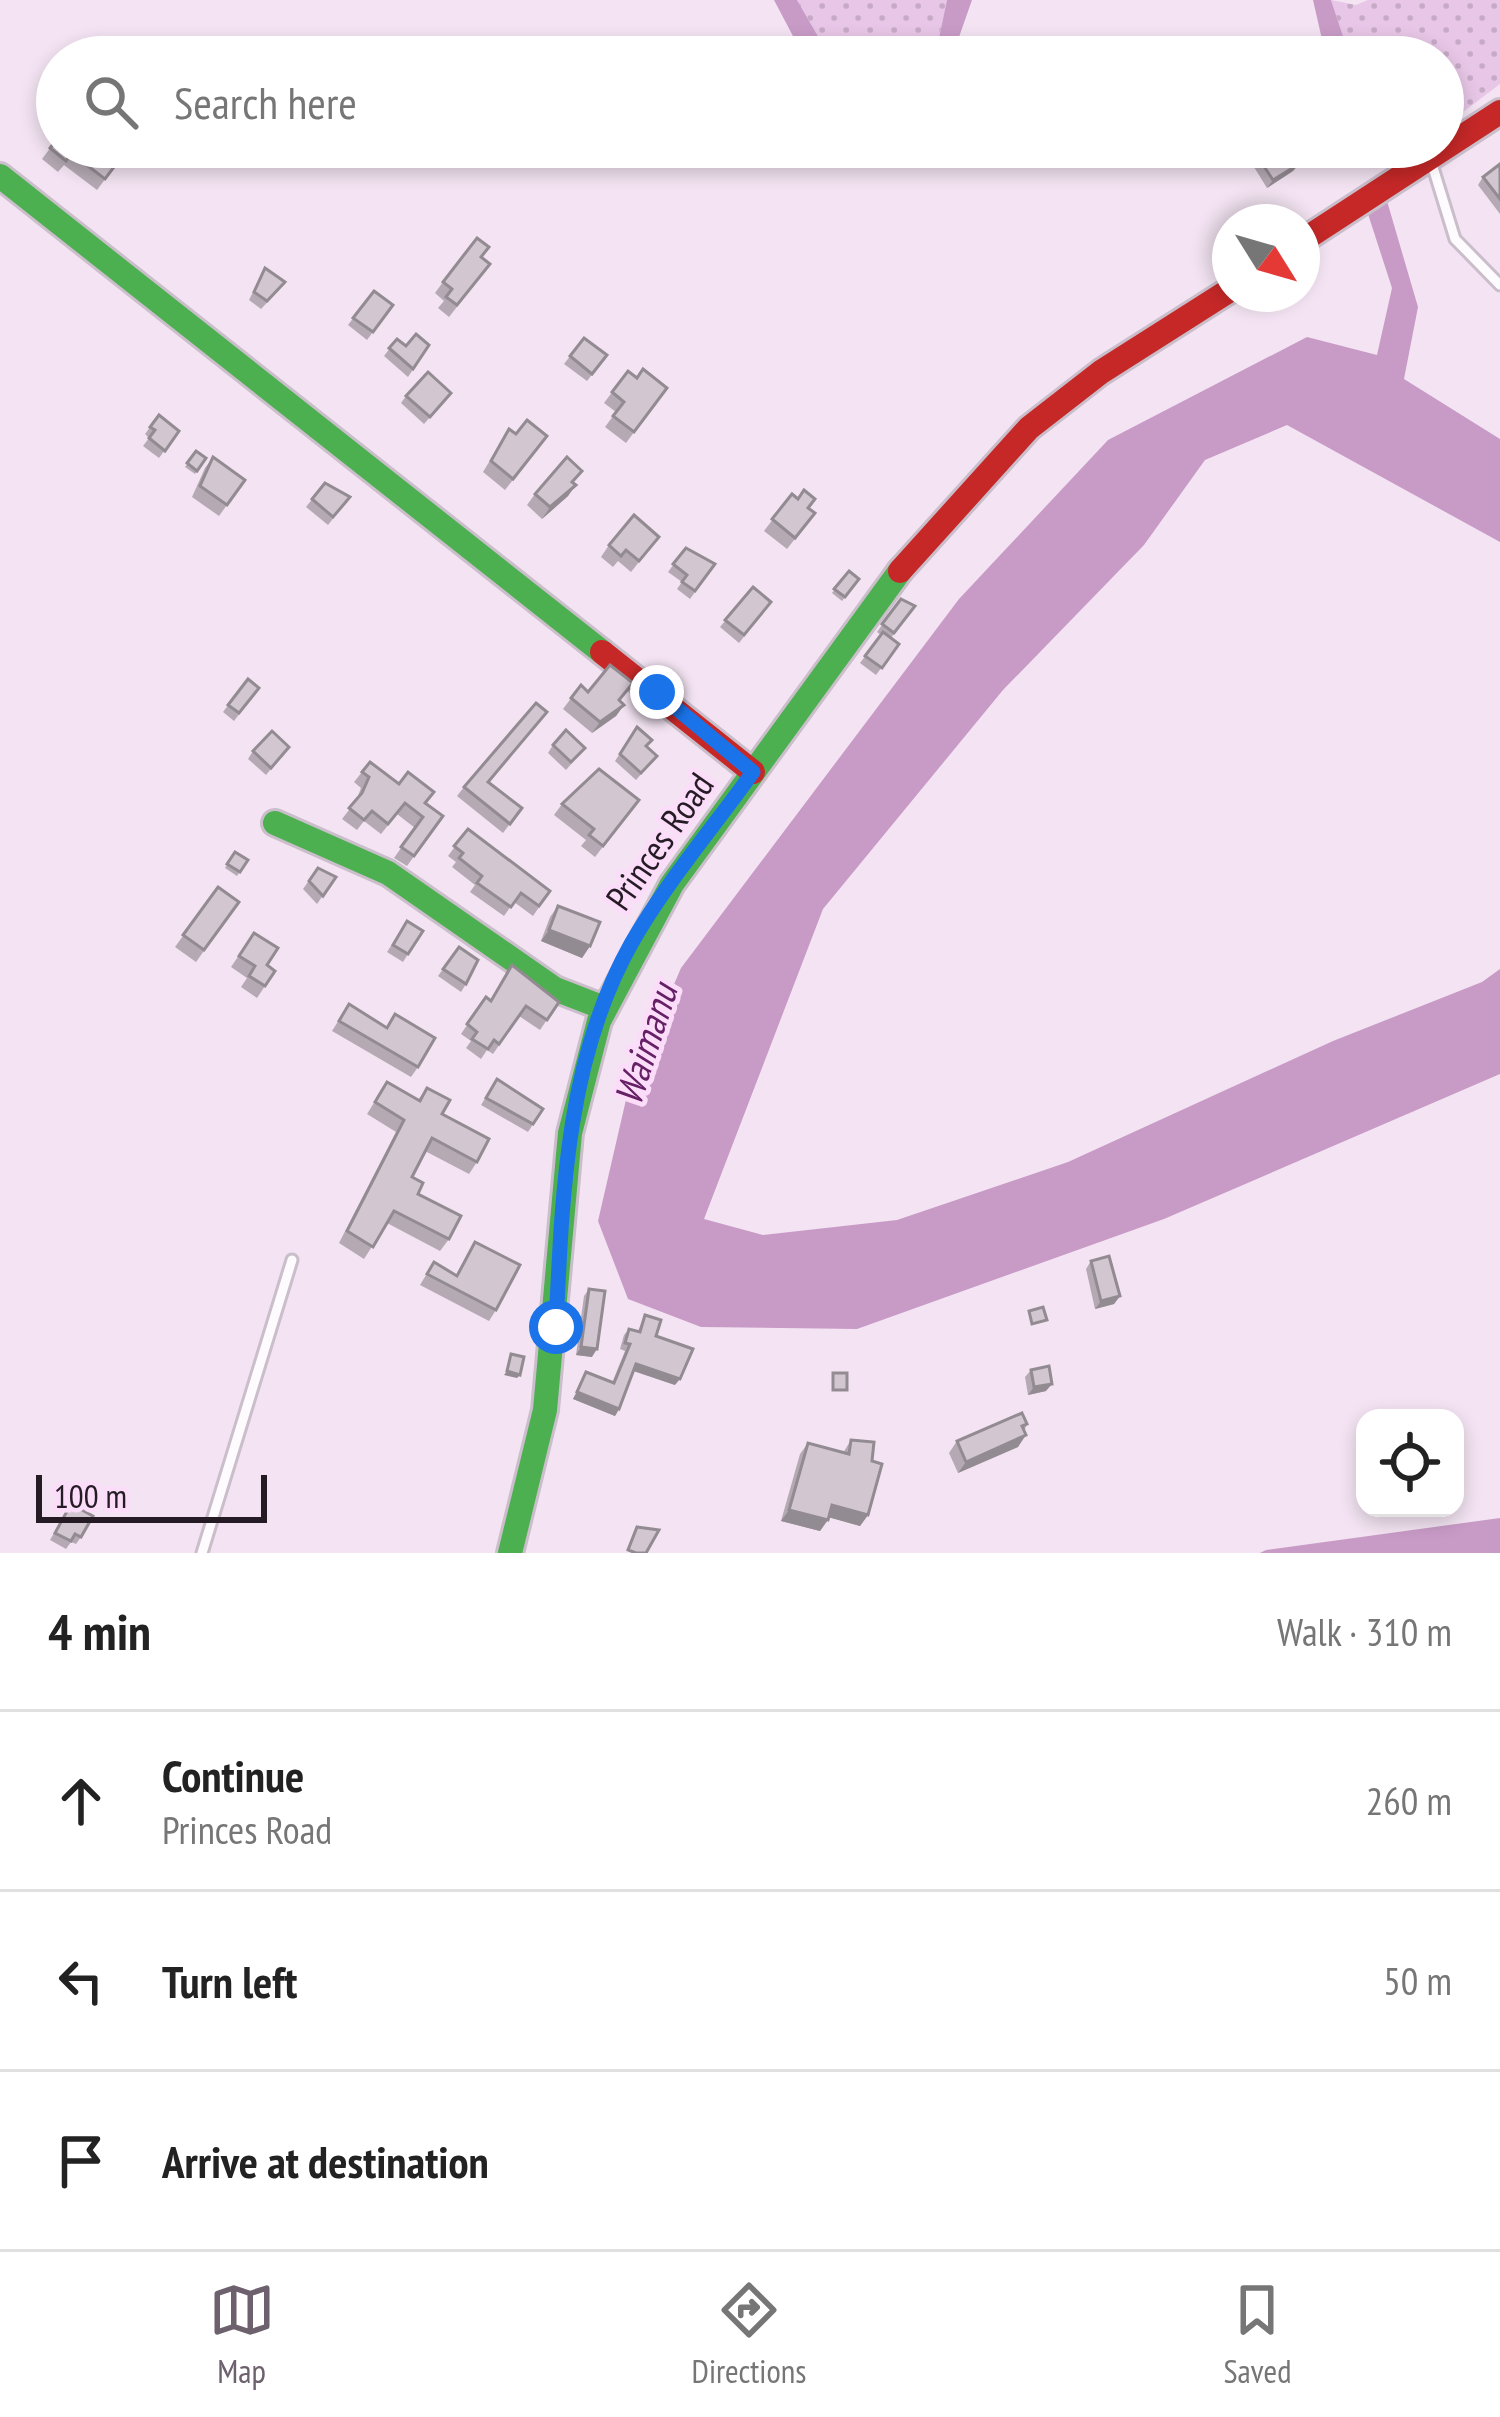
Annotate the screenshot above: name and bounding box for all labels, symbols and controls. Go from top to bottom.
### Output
search box [36,36,1464,168]
icon: search [78,69,144,135]
text: Search here [174,73,357,131]
north arrow [1212,204,1320,312]
route end [630,665,684,719]
street label: Princes Road [595,763,723,919]
water label: Waimanu [602,974,689,1111]
route start [529,1300,583,1354]
map controls [1356,1409,1464,1517]
button: locate [1356,1409,1464,1517]
scale bar [36,1469,267,1522]
text: 100 m [54,1474,127,1517]
text: 4 min [48,1598,151,1664]
text: Walk · 310 m [1277,1606,1452,1657]
text: Continue [162,1746,304,1804]
icon: ahead [48,1768,114,1834]
text: 260 m [1366,1775,1452,1826]
text: Princes Road [162,1804,332,1855]
icon: left [48,1948,114,2014]
text: Turn left [162,1952,297,2010]
text: 50 m [1383,1955,1452,2006]
icon: arrive [48,2128,114,2194]
text: Arrive at destination [162,2132,489,2190]
tab: Map [209,2277,275,2392]
tab: Directions [692,2277,806,2392]
tab: Saved [1223,2277,1291,2392]

